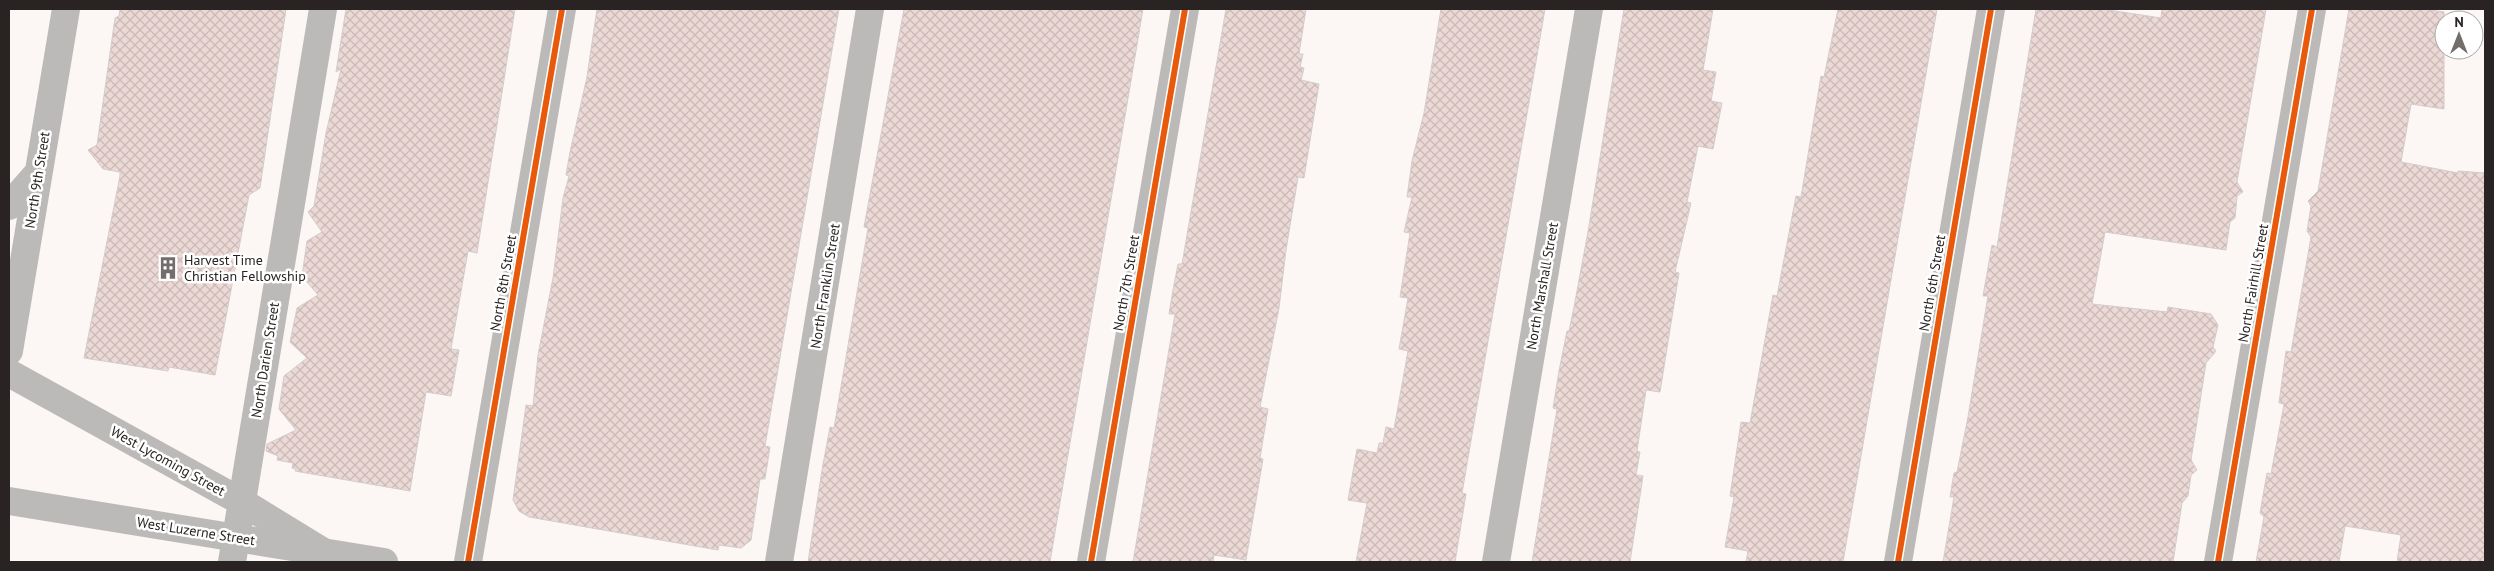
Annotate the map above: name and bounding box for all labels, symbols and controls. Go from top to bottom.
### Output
north arrow [2434,10,2484,60]
text: N [2454,13,2464,31]
street label: North 9th Street [20,130,54,230]
street label: North Marshall Street [1522,221,1562,351]
street label: North Franklin Street [806,222,844,350]
street label: North Fairhill Street [2234,222,2272,344]
street label: North 8th Street [486,233,520,333]
street label: North 7th Street [1109,233,1143,333]
street label: North 6th Street [1915,233,1949,333]
place label: Harvest Time Christian Fellowship [184,251,306,285]
building icon: Harvest Time Christian Fellowship [155,255,181,281]
street label: North Darien Street [247,301,283,419]
street label: West Lycoming Street [108,422,229,500]
street label: West Luzerne Street [136,513,257,549]

